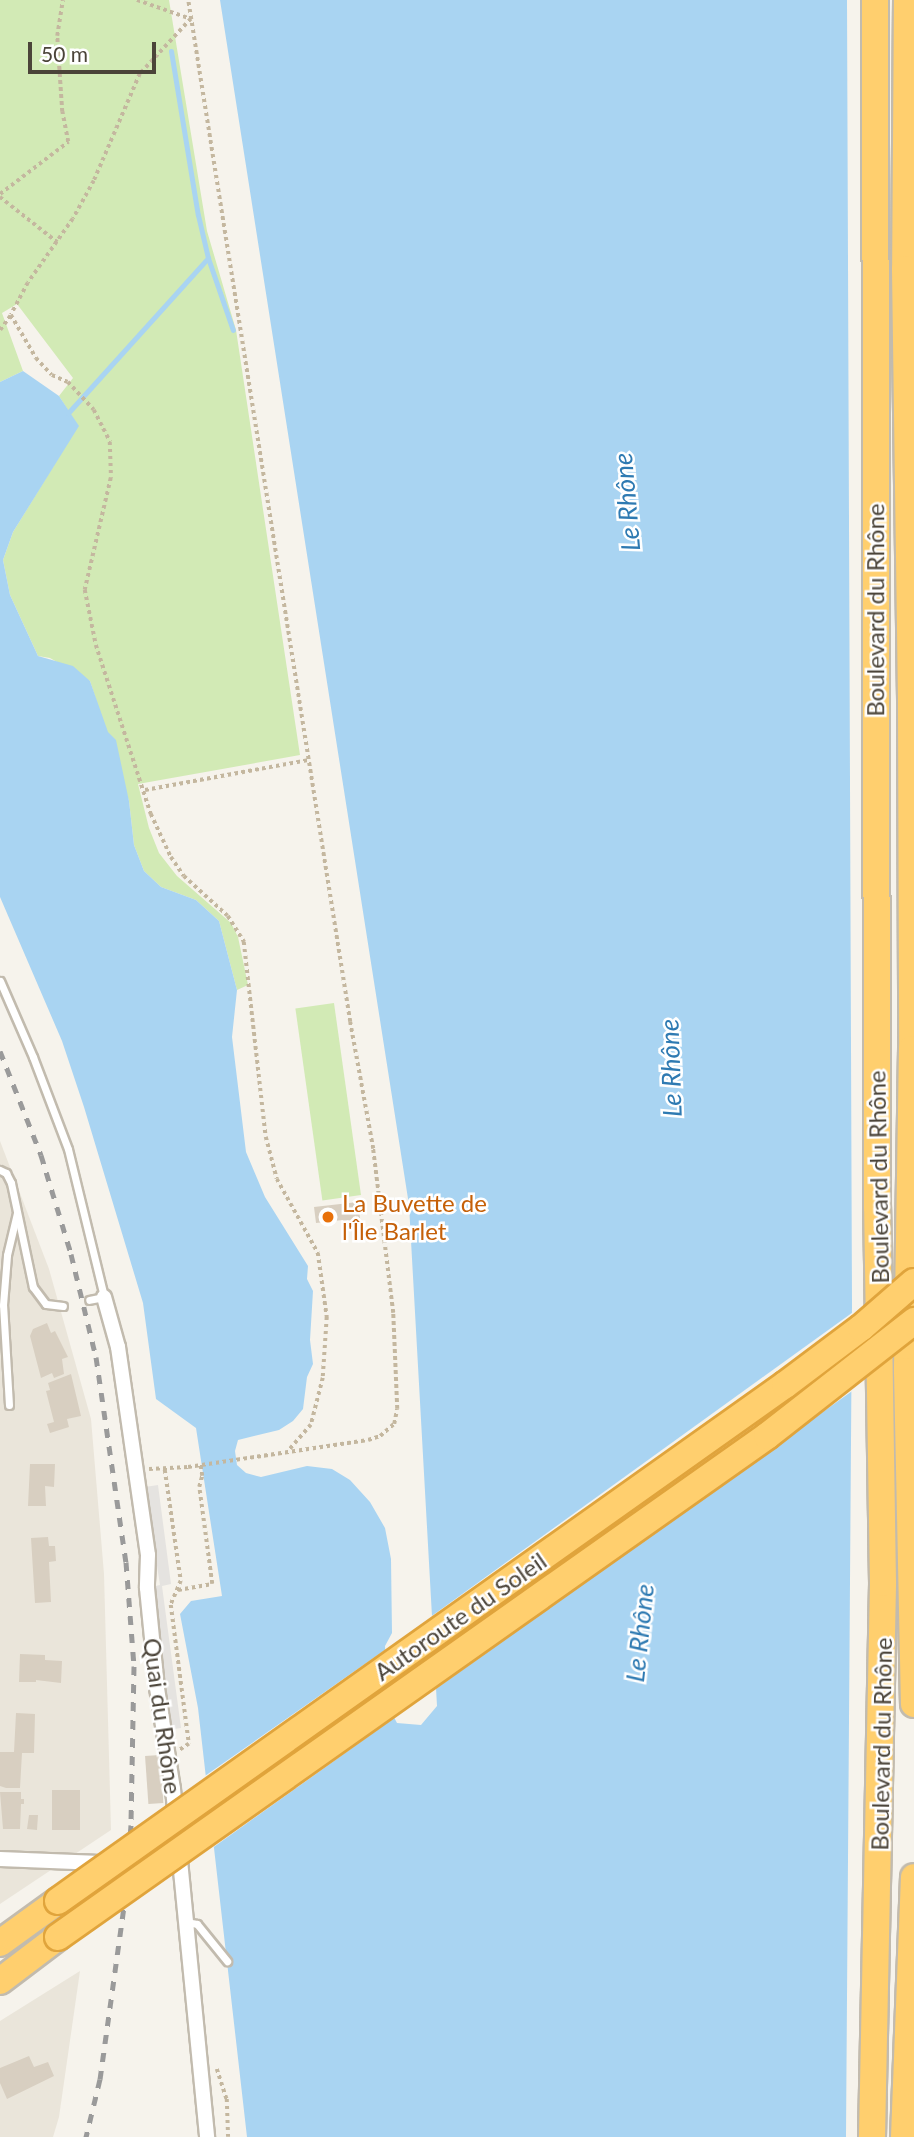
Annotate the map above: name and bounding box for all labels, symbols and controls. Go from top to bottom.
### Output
scale bar [32,28,159,72]
text: 50 m [41,41,88,66]
water label: Le Rhône [607,452,647,552]
street label: Boulevard du Rhône [861,503,889,717]
water label: Le Rhône [654,1018,688,1118]
street label: Boulevard du Rhône [862,1070,894,1284]
place label: La Buvette de l'Île Barlet [342,1189,487,1245]
marker: La Buvette de l'Île Barlet [320,1209,336,1225]
street label: Autoroute du Soleil [368,1546,552,1686]
water label: Le Rhône [619,1582,661,1684]
street label: Quai du Rhône [138,1636,188,1796]
street label: Boulevard du Rhône [865,1637,897,1851]

